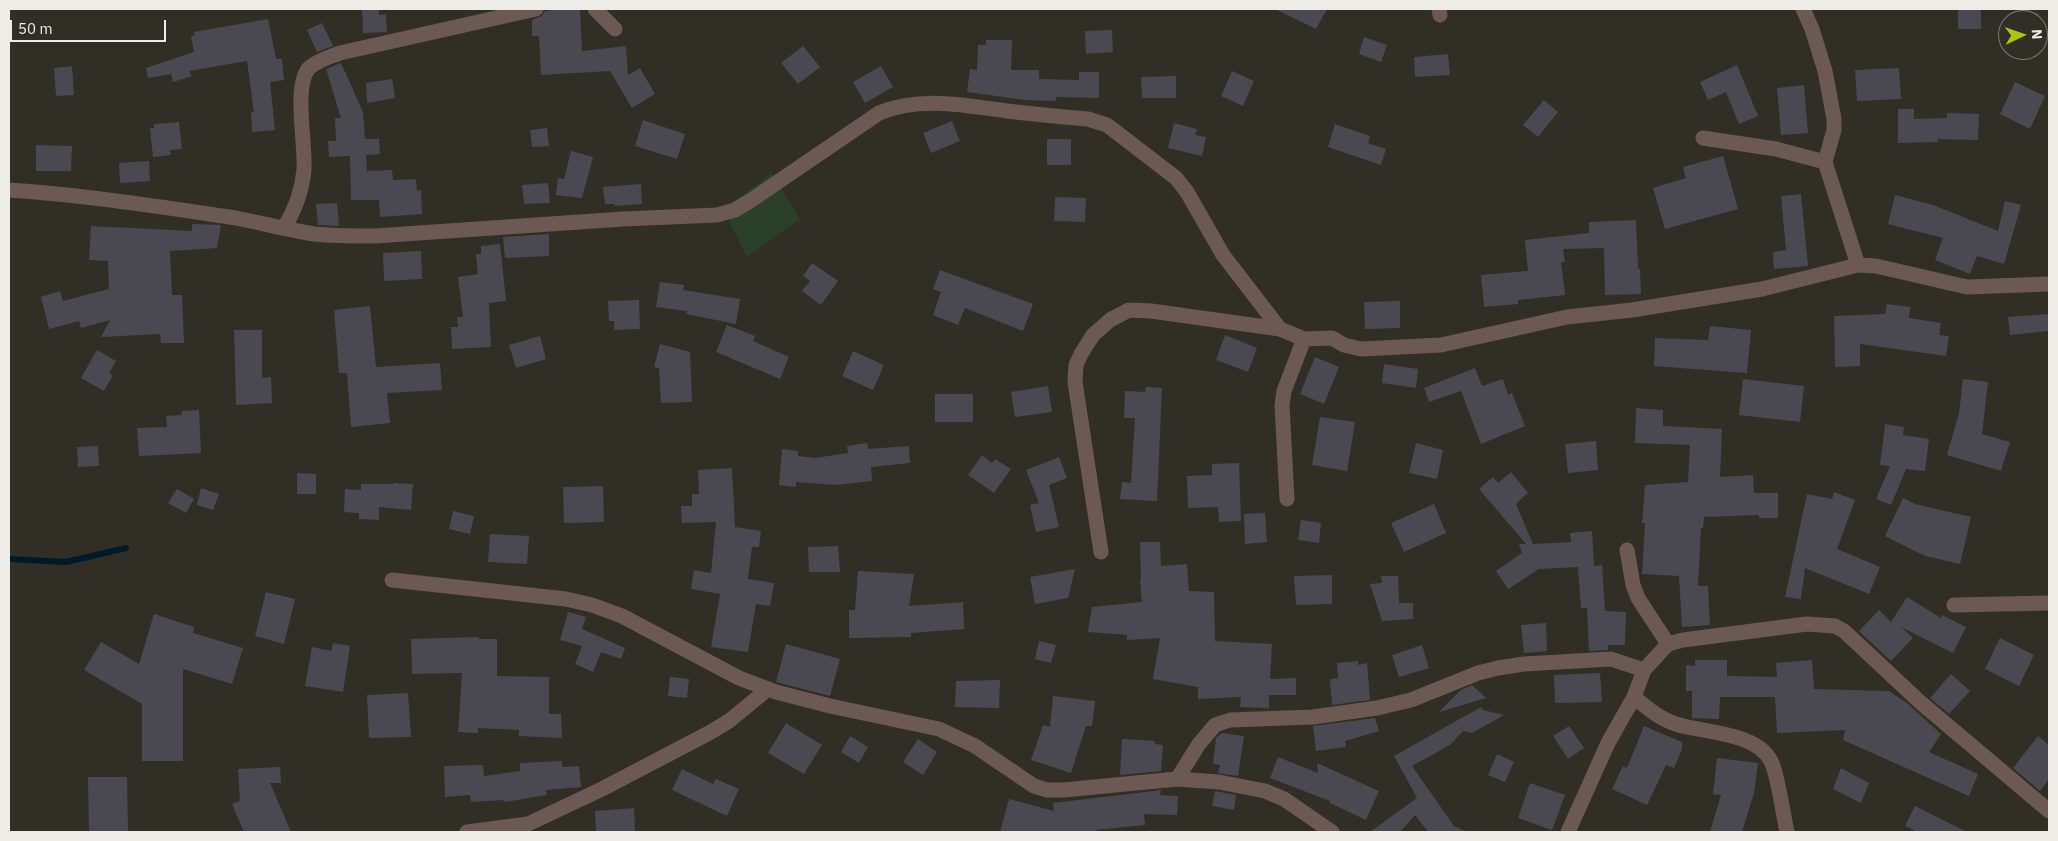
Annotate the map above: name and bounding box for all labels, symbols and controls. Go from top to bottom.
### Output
scale bar [12,10,169,42]
north arrow [1998,10,2048,60]
text: 50 m [18,19,53,38]
text: N [2028,29,2046,40]

